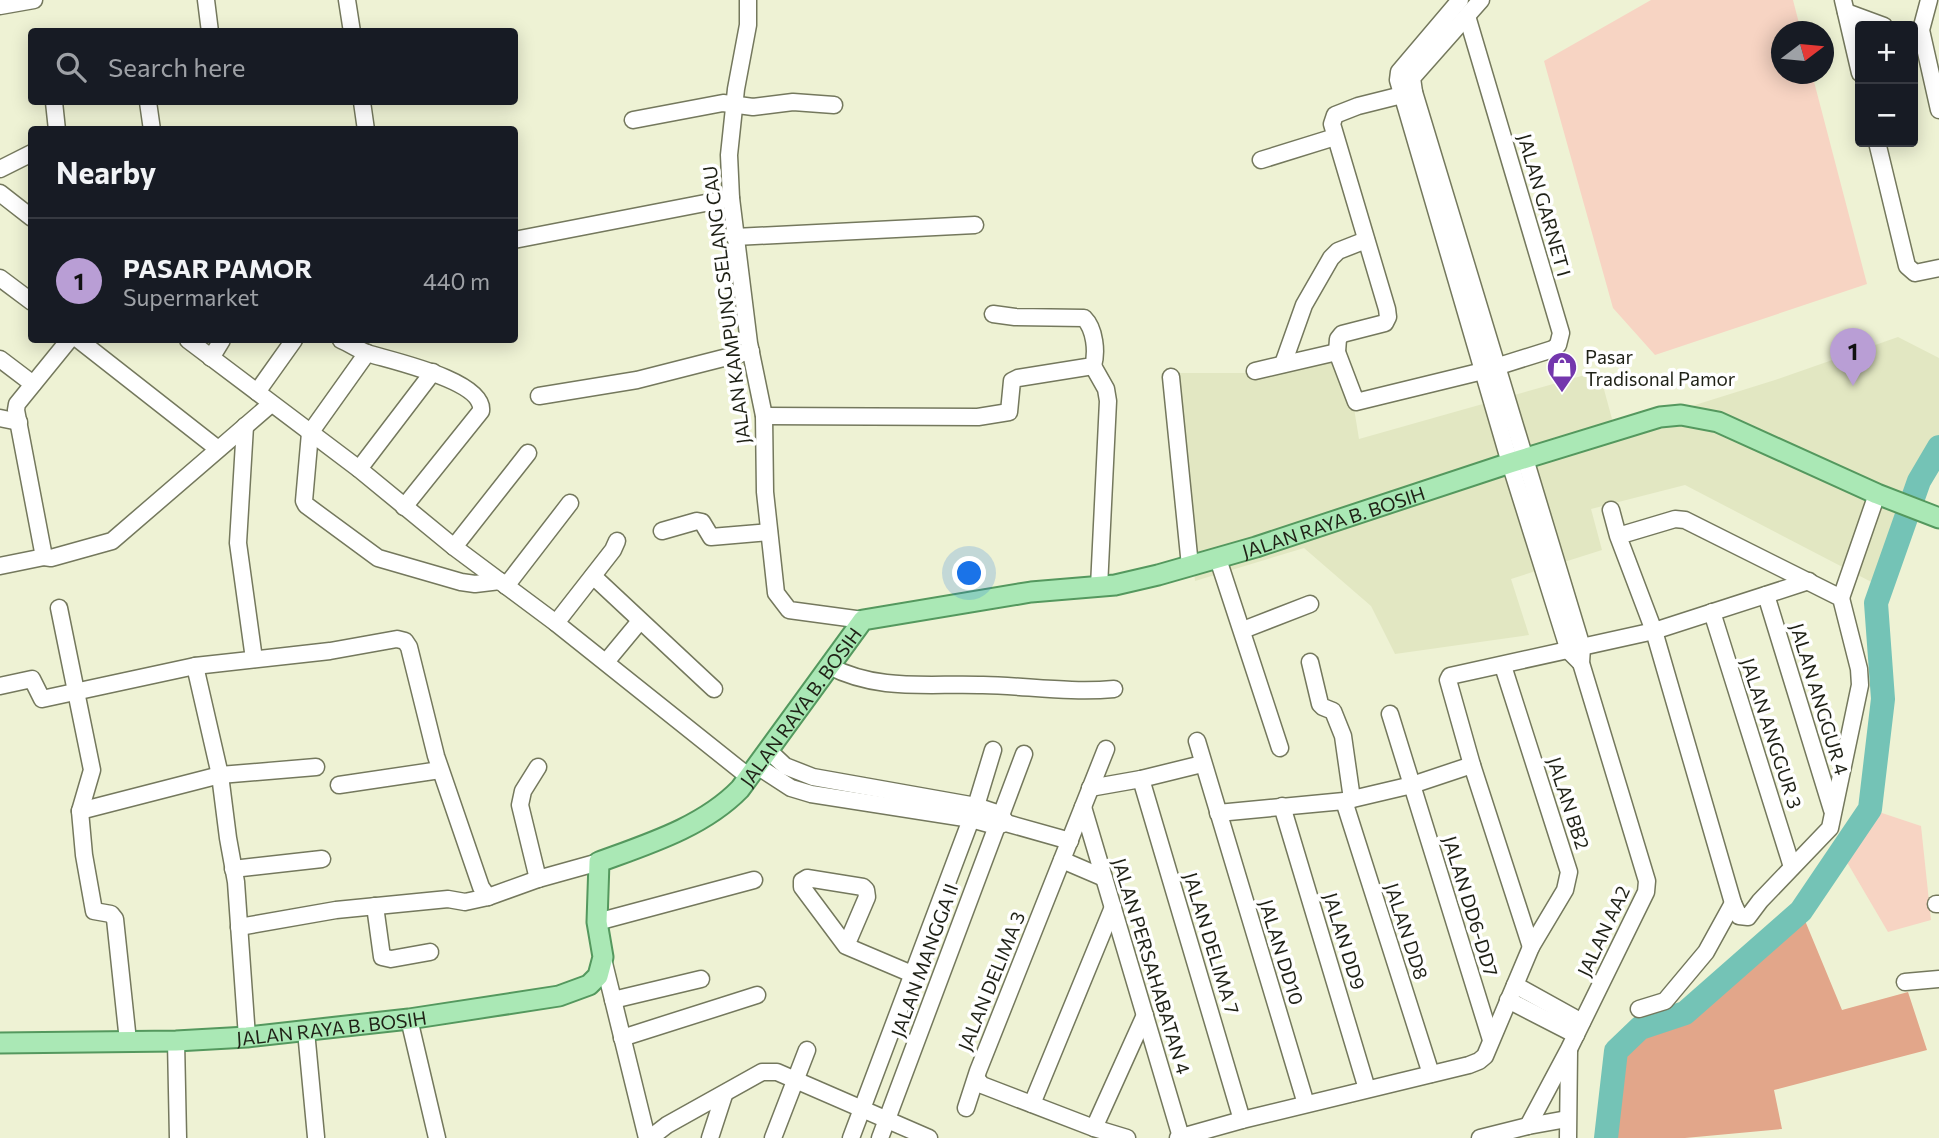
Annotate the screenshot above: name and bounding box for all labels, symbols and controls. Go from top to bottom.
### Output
north arrow [1771,21,1834,84]
map controls [1855,21,1918,147]
button: + [1855,21,1918,84]
search box [28,28,518,105]
icon: search [52,48,90,86]
text: Search here [108,51,246,82]
button: − [1855,84,1918,147]
street label: JALAN GARNET I [1514,131,1576,279]
text: Nearby [56,153,156,190]
street label: JALAN KAMPUNG SELANG CAU [698,165,754,445]
text: PASAR PAMOR [123,252,312,283]
text: 1 [74,267,84,295]
text: 440 m [423,267,490,295]
text: Supermarket [123,283,259,311]
pin: 1 [1830,328,1876,386]
place label: Pasar Tradisonal Pamor [1585,345,1736,390]
shop icon: Pasar Tradisonal Pamor [1545,350,1579,394]
street label: JALAN RAYA B. BOSIH [1239,481,1428,562]
your location [952,556,986,590]
street label: JALAN ANGGUR 4 [1786,620,1854,778]
street label: JALAN RAYA B. BOSIH [735,622,866,791]
street label: JALAN ANGGUR 3 [1737,655,1807,811]
street label: JALAN BB2 [1543,754,1595,852]
street label: JALAN DD6-DD7 [1439,833,1503,979]
street label: JALAN PERSAHABATAN 4 [1108,855,1196,1077]
street label: JALAN DELIMA 7 [1180,869,1244,1017]
street label: JALAN MANGGA II [886,880,962,1040]
street label: JALAN DD8 [1381,880,1433,982]
street label: JALAN AA2 [1572,882,1634,980]
street label: JALAN DD9 [1319,890,1371,992]
street label: JALAN DD10 [1255,896,1309,1008]
street label: JALAN DELIMA 3 [953,908,1029,1054]
street label: JALAN RAYA B. BOSIH [236,1005,428,1049]

